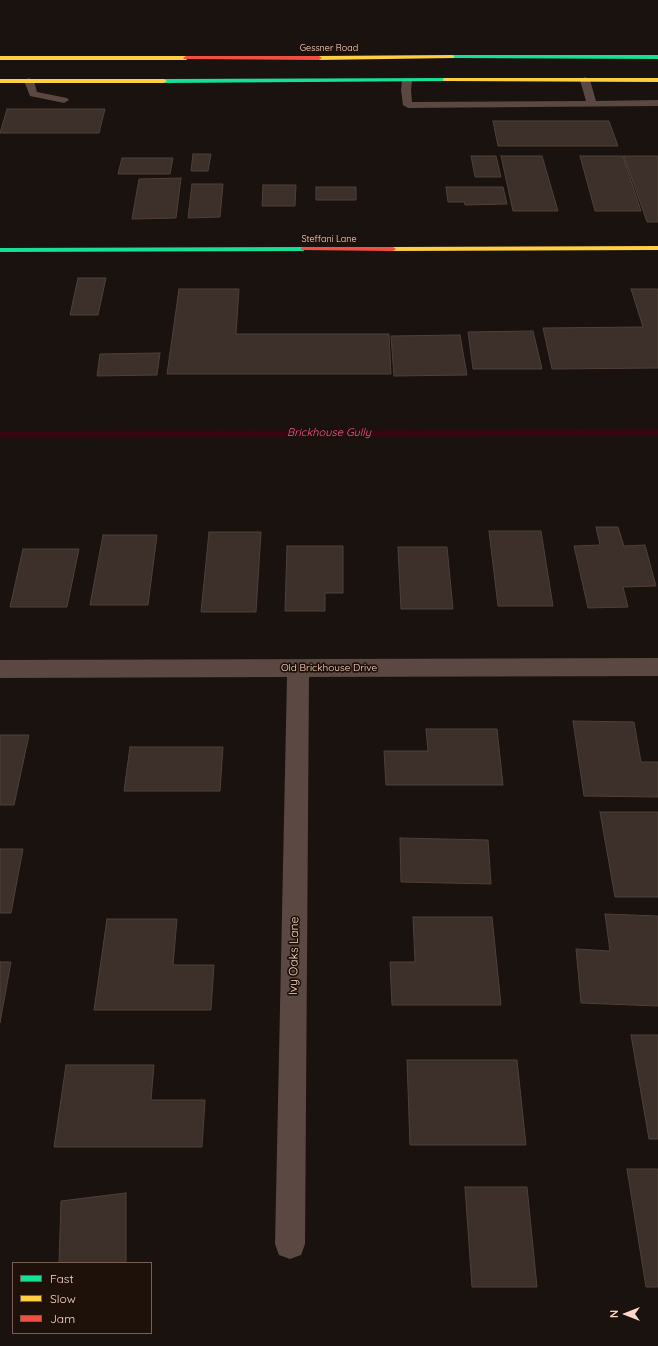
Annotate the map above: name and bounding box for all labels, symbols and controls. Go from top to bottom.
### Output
street label: Gessner Road [300,43,358,53]
street label: Steffani Lane [301,234,357,244]
water label: Brickhouse Gully [287,426,371,440]
street label: Old Brickhouse Drive [281,662,377,674]
street label: Ivy Oaks Lane [286,917,302,995]
legend [12,1262,152,1334]
text: Fast [50,1271,74,1286]
text: Slow [50,1291,76,1306]
north arrow [606,1294,646,1334]
text: N [607,1310,621,1318]
text: Jam [50,1311,75,1326]

